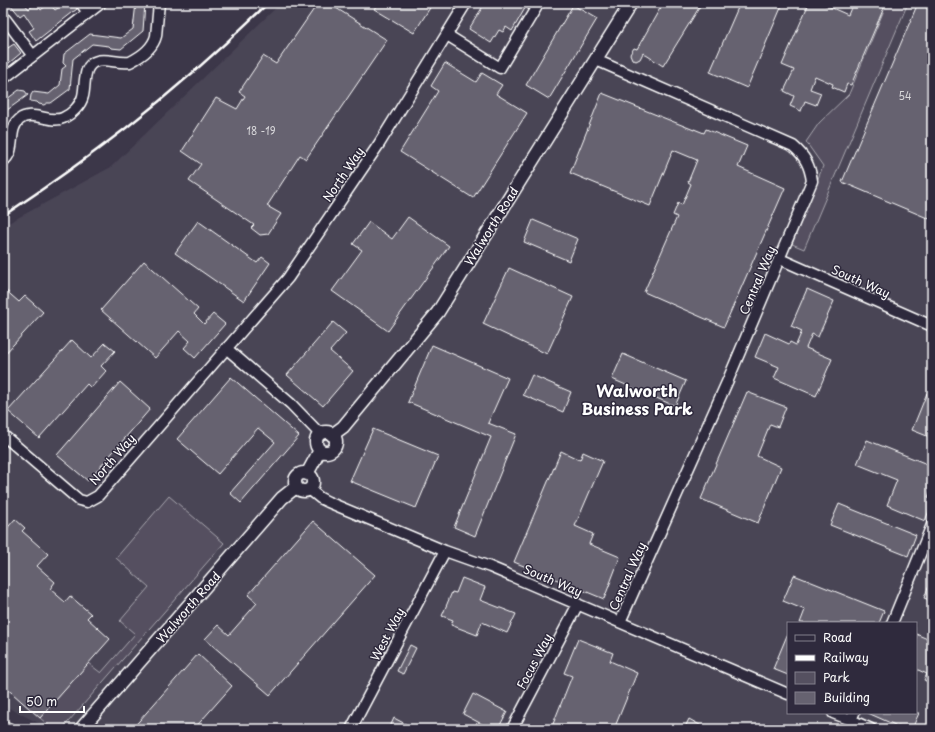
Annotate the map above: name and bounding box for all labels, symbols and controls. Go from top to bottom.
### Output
house number: 54 [898,88,912,103]
house number: 18 -19 [246,123,276,138]
street label: North Way [318,143,368,205]
street label: Walworth Road [460,183,522,269]
street label: Central Way [734,243,780,317]
street label: South Way [829,260,893,302]
district label: Walworth Business Park [581,378,693,420]
street label: North Way [85,429,139,489]
street label: Central Way [604,539,650,613]
street label: South Way [521,559,585,601]
street label: Walworth Road [152,567,224,647]
street label: West Way [365,604,409,664]
legend [787,622,917,714]
text: Road [823,628,852,646]
street label: Focus Way [512,630,556,692]
text: Railway [823,648,869,666]
text: Park [823,668,850,686]
scale bar [20,688,84,714]
text: Building [823,688,870,706]
text: 50 m [26,692,57,710]

